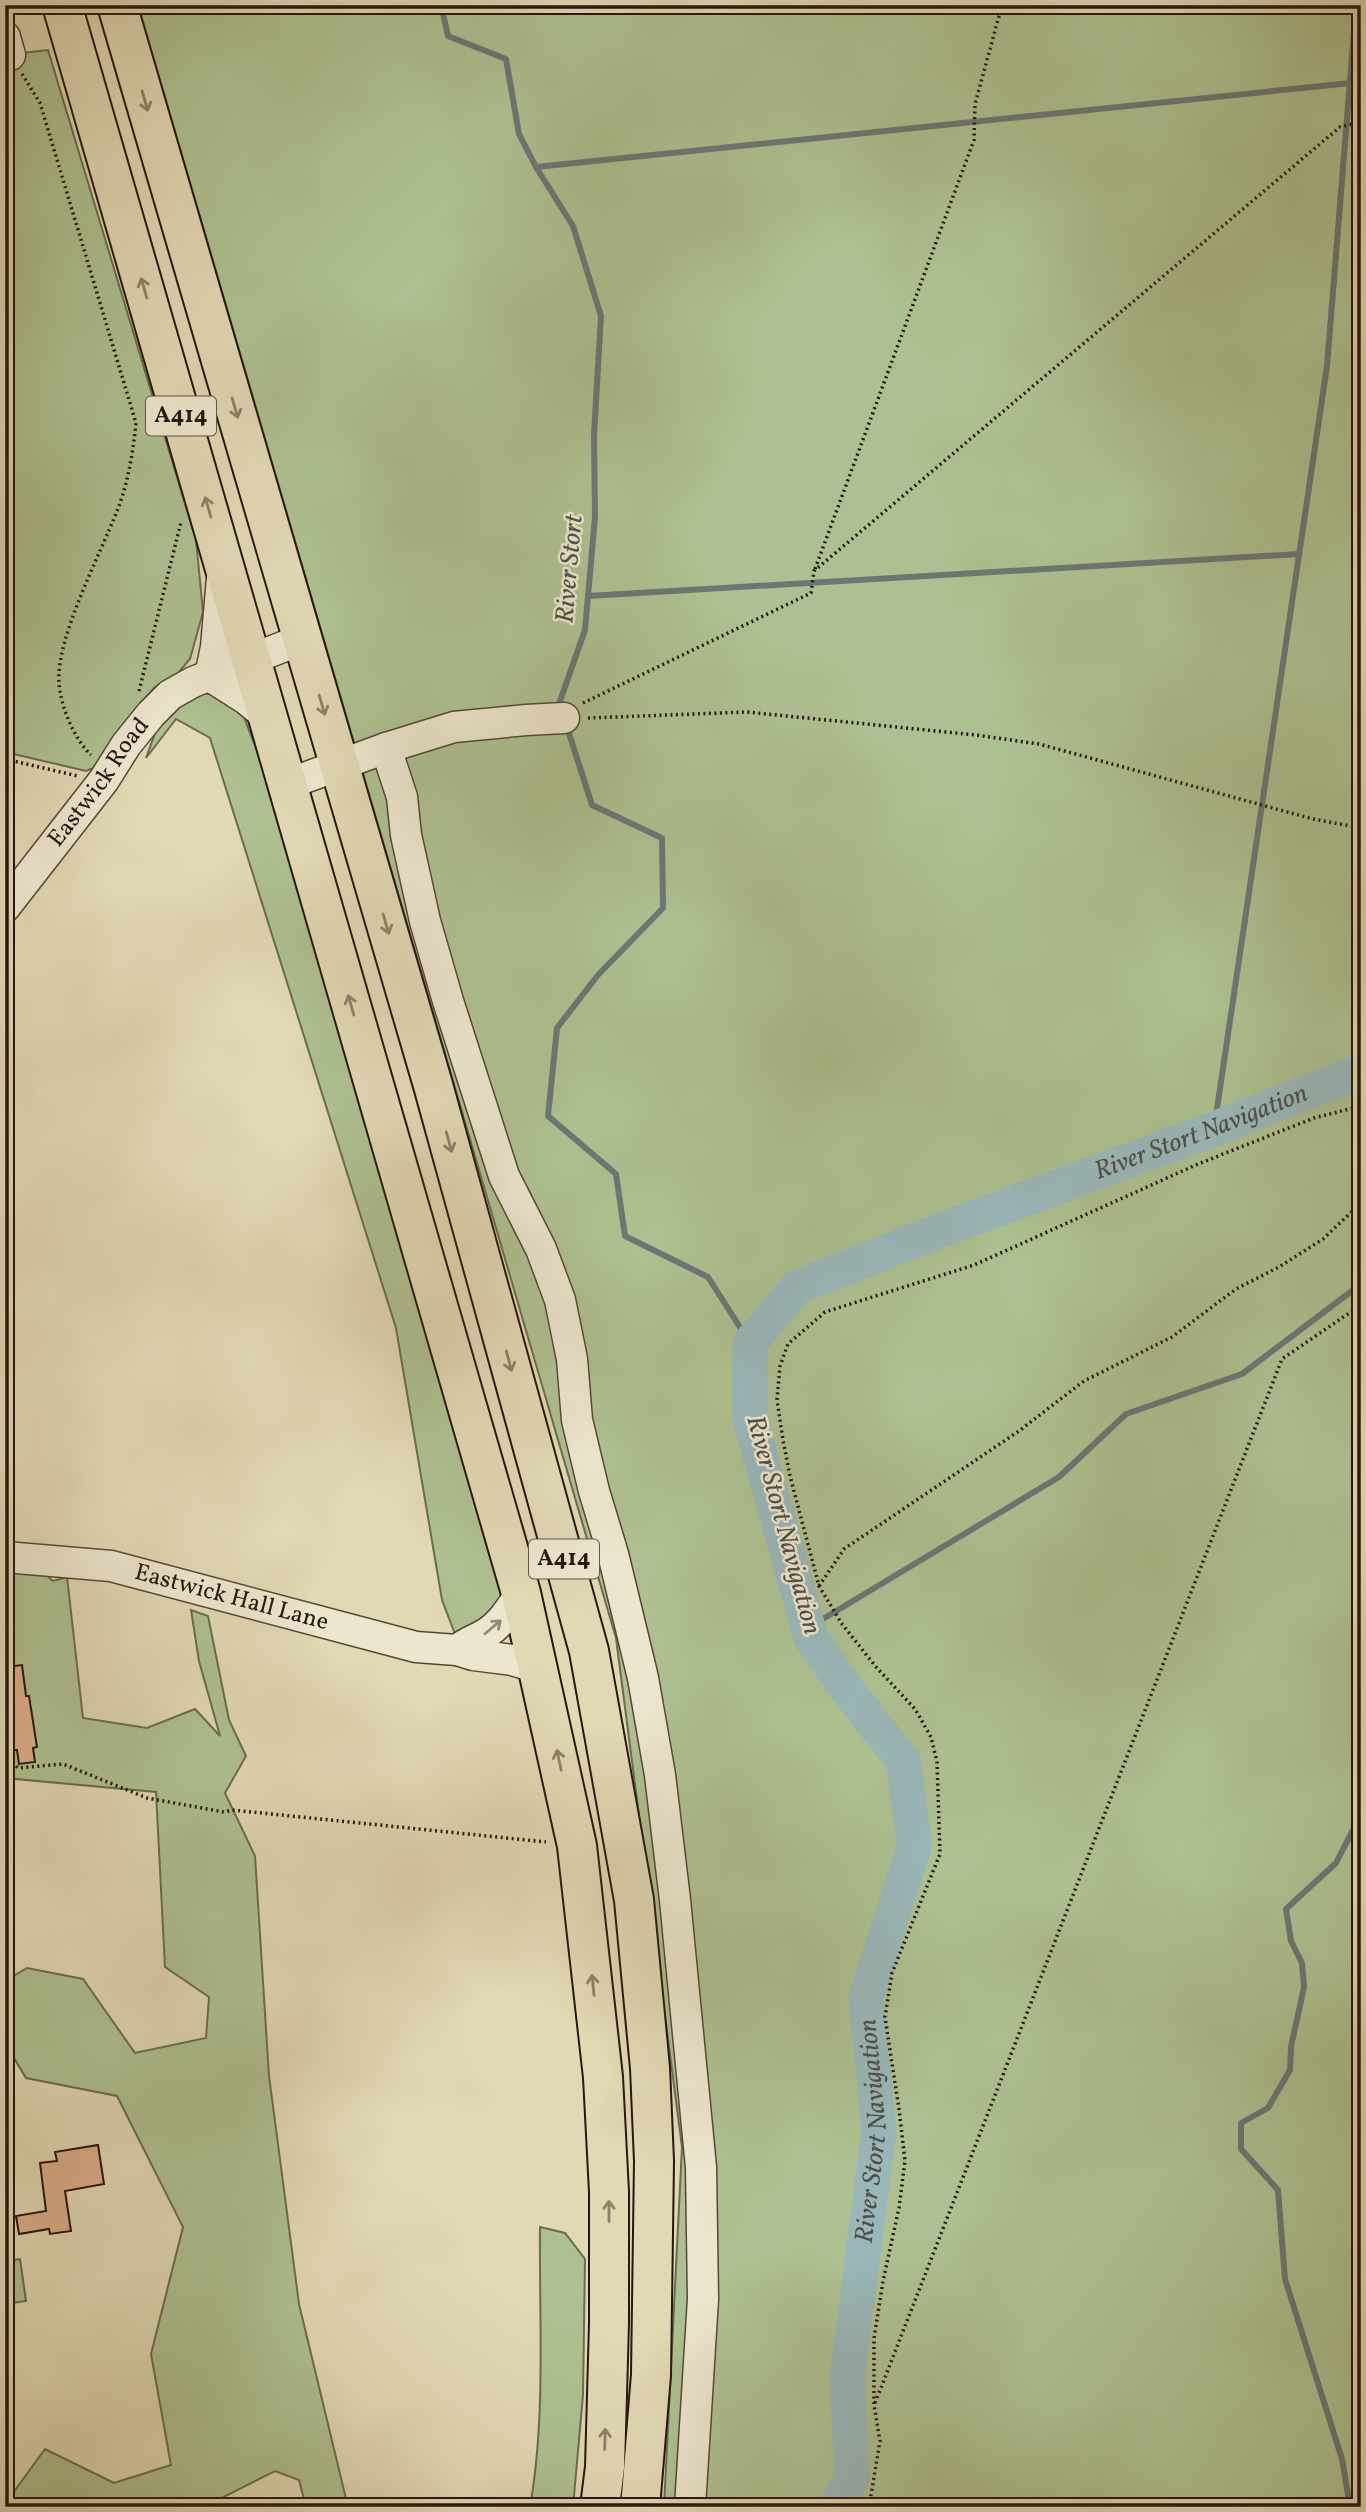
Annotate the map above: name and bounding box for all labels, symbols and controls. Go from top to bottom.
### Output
one-way arrow [140,90,153,112]
one-way arrow [137,278,150,300]
road number: A414 [146,396,216,436]
one-way arrow [230,396,243,418]
one-way arrow [200,496,213,518]
water label: River Stort [547,513,593,625]
one-way arrow [316,693,329,716]
street label: Eastwick Road [40,711,158,855]
one-way arrow [380,912,393,934]
one-way arrow [344,994,357,1017]
water label: River Stort Navigation [1089,1076,1313,1190]
one-way arrow [443,1131,456,1153]
one-way arrow [503,1350,516,1372]
water label: River Stort Navigation [736,1412,830,1638]
road number: A414 [529,1540,599,1578]
street label: Eastwick Hall Lane [131,1556,332,1640]
one-way arrow [484,1619,502,1635]
one-way arrow [551,1749,565,1772]
one-way arrow [586,1974,599,1996]
water label: River Stort Navigation [847,2017,897,2245]
one-way arrow [602,2200,616,2223]
one-way arrow [599,2428,612,2451]

